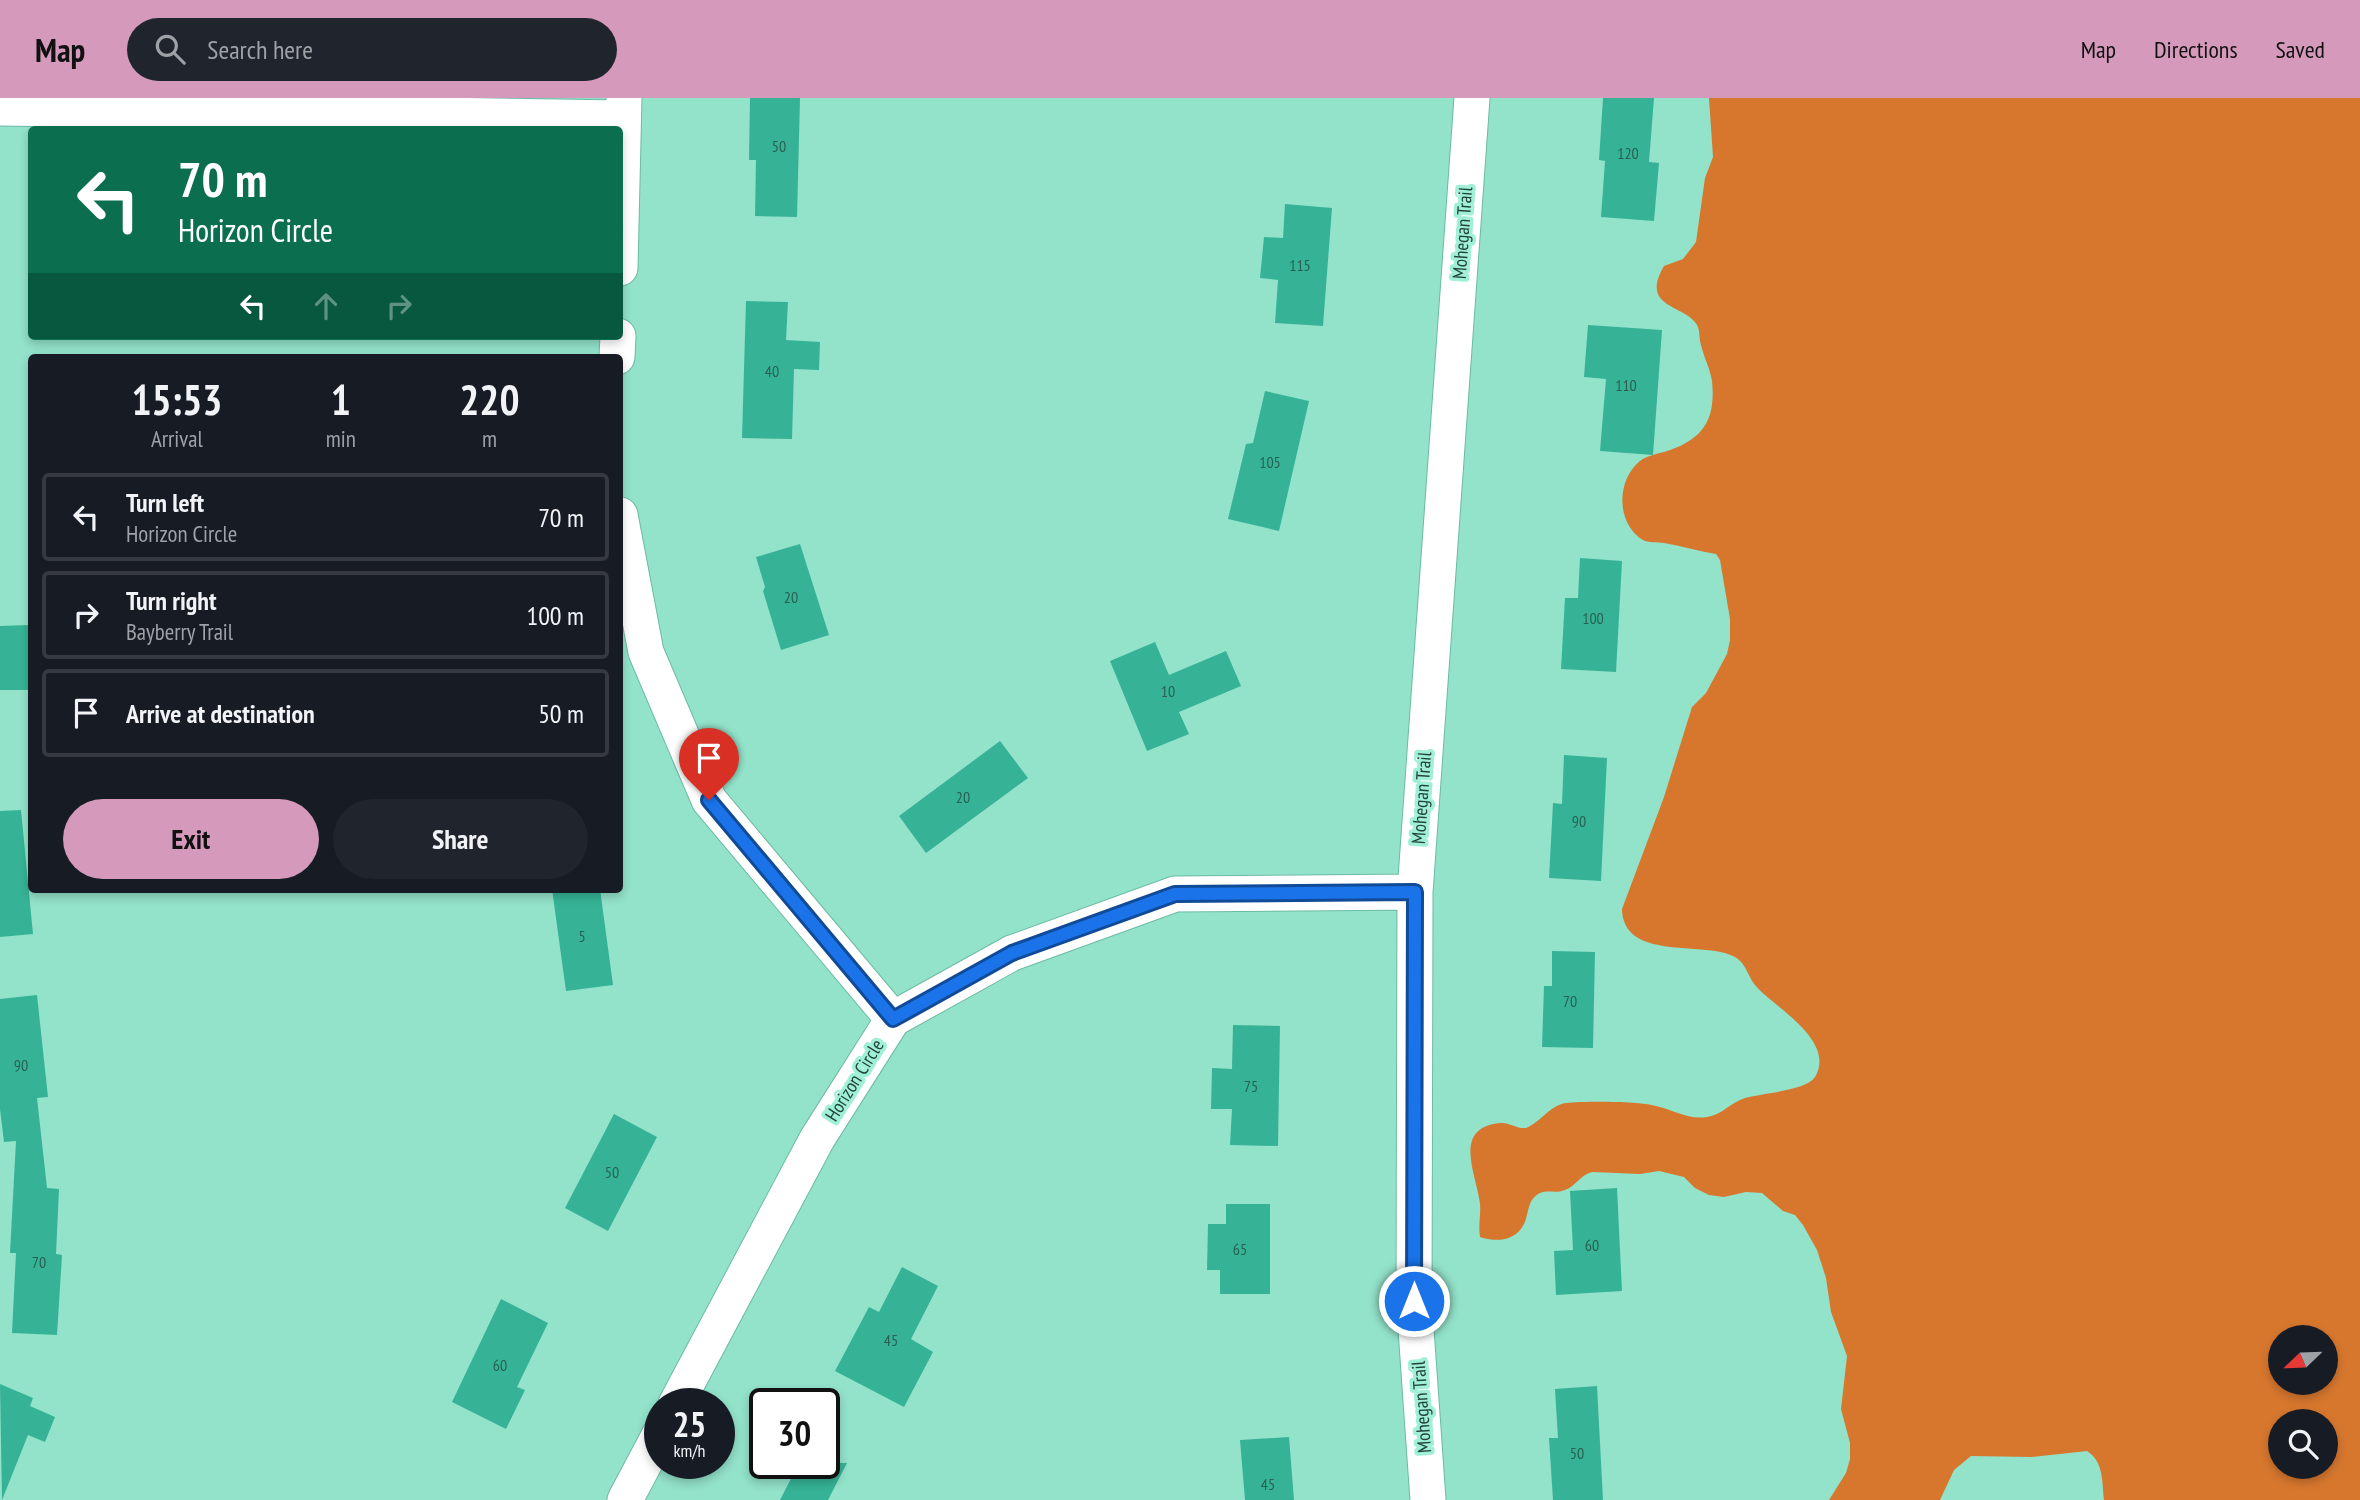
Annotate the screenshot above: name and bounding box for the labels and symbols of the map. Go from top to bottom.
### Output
house number: 50 [772,136,786,156]
house number: 120 [1617,143,1639,163]
street label: Mohegan Trail [1447,186,1477,280]
house number: 115 [1289,255,1311,275]
house number: 40 [765,361,779,381]
house number: 110 [1615,375,1637,395]
house number: 105 [1259,452,1281,472]
house number: 20 [784,587,798,607]
house number: 100 [1582,608,1604,628]
house number: 10 [1161,681,1175,701]
pin [679,728,739,800]
street label: Mohegan Trail [1406,751,1436,845]
house number: 20 [956,787,970,807]
house number: 90 [1572,811,1586,831]
house number: 5 [578,926,586,946]
house number: 70 [1563,991,1577,1011]
street label: Horizon Circle [819,1035,889,1125]
house number: 90 [14,1055,28,1075]
house number: 75 [1244,1076,1258,1096]
house number: 50 [605,1162,619,1182]
house number: 60 [1585,1235,1599,1255]
house number: 65 [1233,1239,1247,1259]
house number: 70 [32,1252,46,1272]
position arrow [1377,1264,1451,1338]
north arrow [2268,1325,2338,1395]
house number: 45 [884,1330,898,1350]
house number: 60 [493,1355,507,1375]
street label: Mohegan Trail [1406,1360,1436,1454]
speed limit sign: 30 [749,1388,840,1479]
house number: 50 [1570,1443,1584,1463]
house number: 45 [1261,1474,1275,1494]

